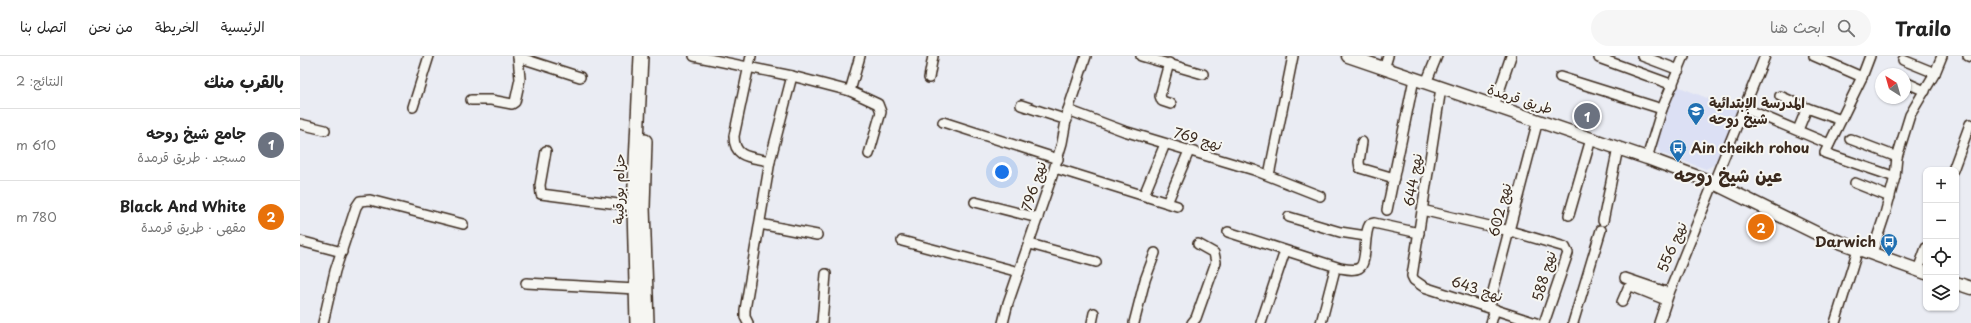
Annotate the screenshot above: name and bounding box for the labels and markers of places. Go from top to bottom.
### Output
place label: المدرسة الإبتدائية شيخ روحه [1709,92,1805,129]
pin: 1 [1574,101,1600,131]
school or university icon: المدرسة الإبتدائية شيخ روحه [1686,101,1706,126]
place label: Ain cheikh rohou [1691,137,1810,158]
bus stop icon: Ain cheikh rohou [1668,138,1688,163]
pin: 2 [1748,212,1774,242]
place label: Darwich [1815,231,1876,252]
bus stop icon: Darwich [1879,232,1899,257]

